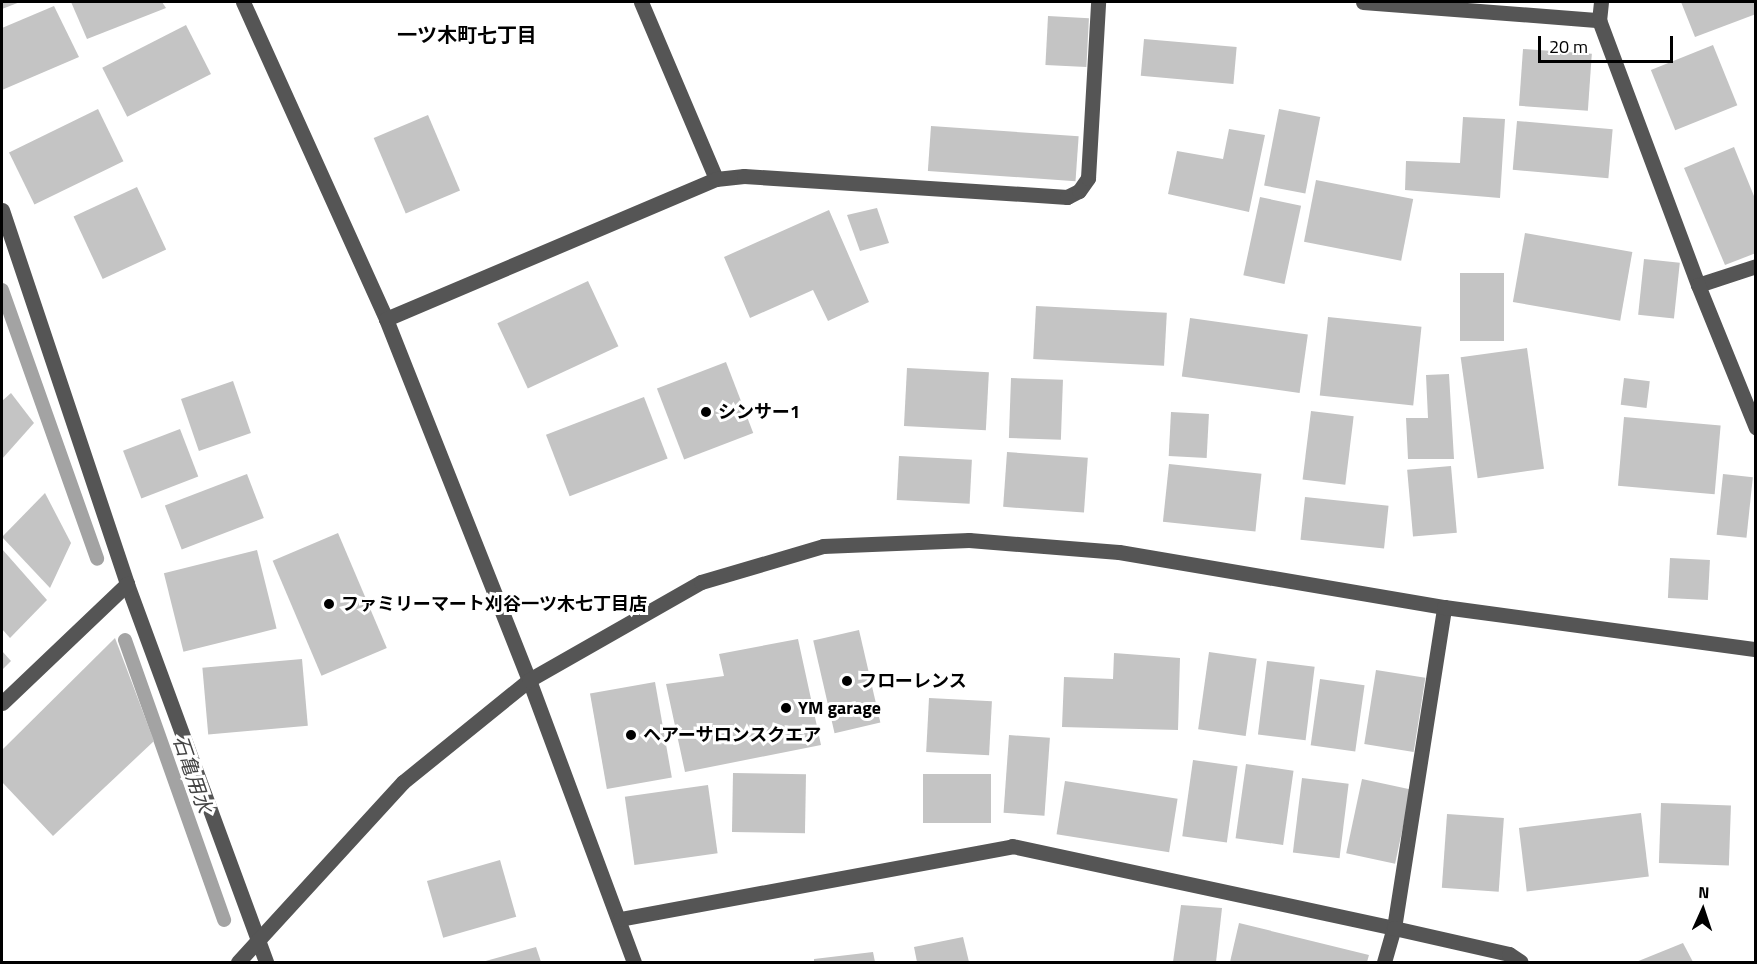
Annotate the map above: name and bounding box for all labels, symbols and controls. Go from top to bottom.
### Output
district label: 一ツ木町七丁目 [397,22,537,46]
scale bar [1541,24,1676,62]
text: 20 m [1549,33,1588,60]
place label: シンサー1 [718,401,800,423]
marker: シンサー1 [699,405,713,419]
place label: ファミリーマート刈谷一ツ木七丁目店 [341,593,647,615]
marker: ファミリーマート刈谷一ツ木七丁目店 [322,597,336,611]
place label: フローレンス [859,670,967,692]
marker: フローレンス [840,674,854,688]
place label: YM garage [798,697,881,719]
marker: YM garage [779,701,793,715]
place label: ヘアーサロンスクエア [643,724,822,746]
marker: ヘアーサロンスクエア [624,728,638,742]
water label: 石亀用水 [169,732,217,816]
north arrow [1673,880,1733,940]
text: N [1698,880,1710,904]

